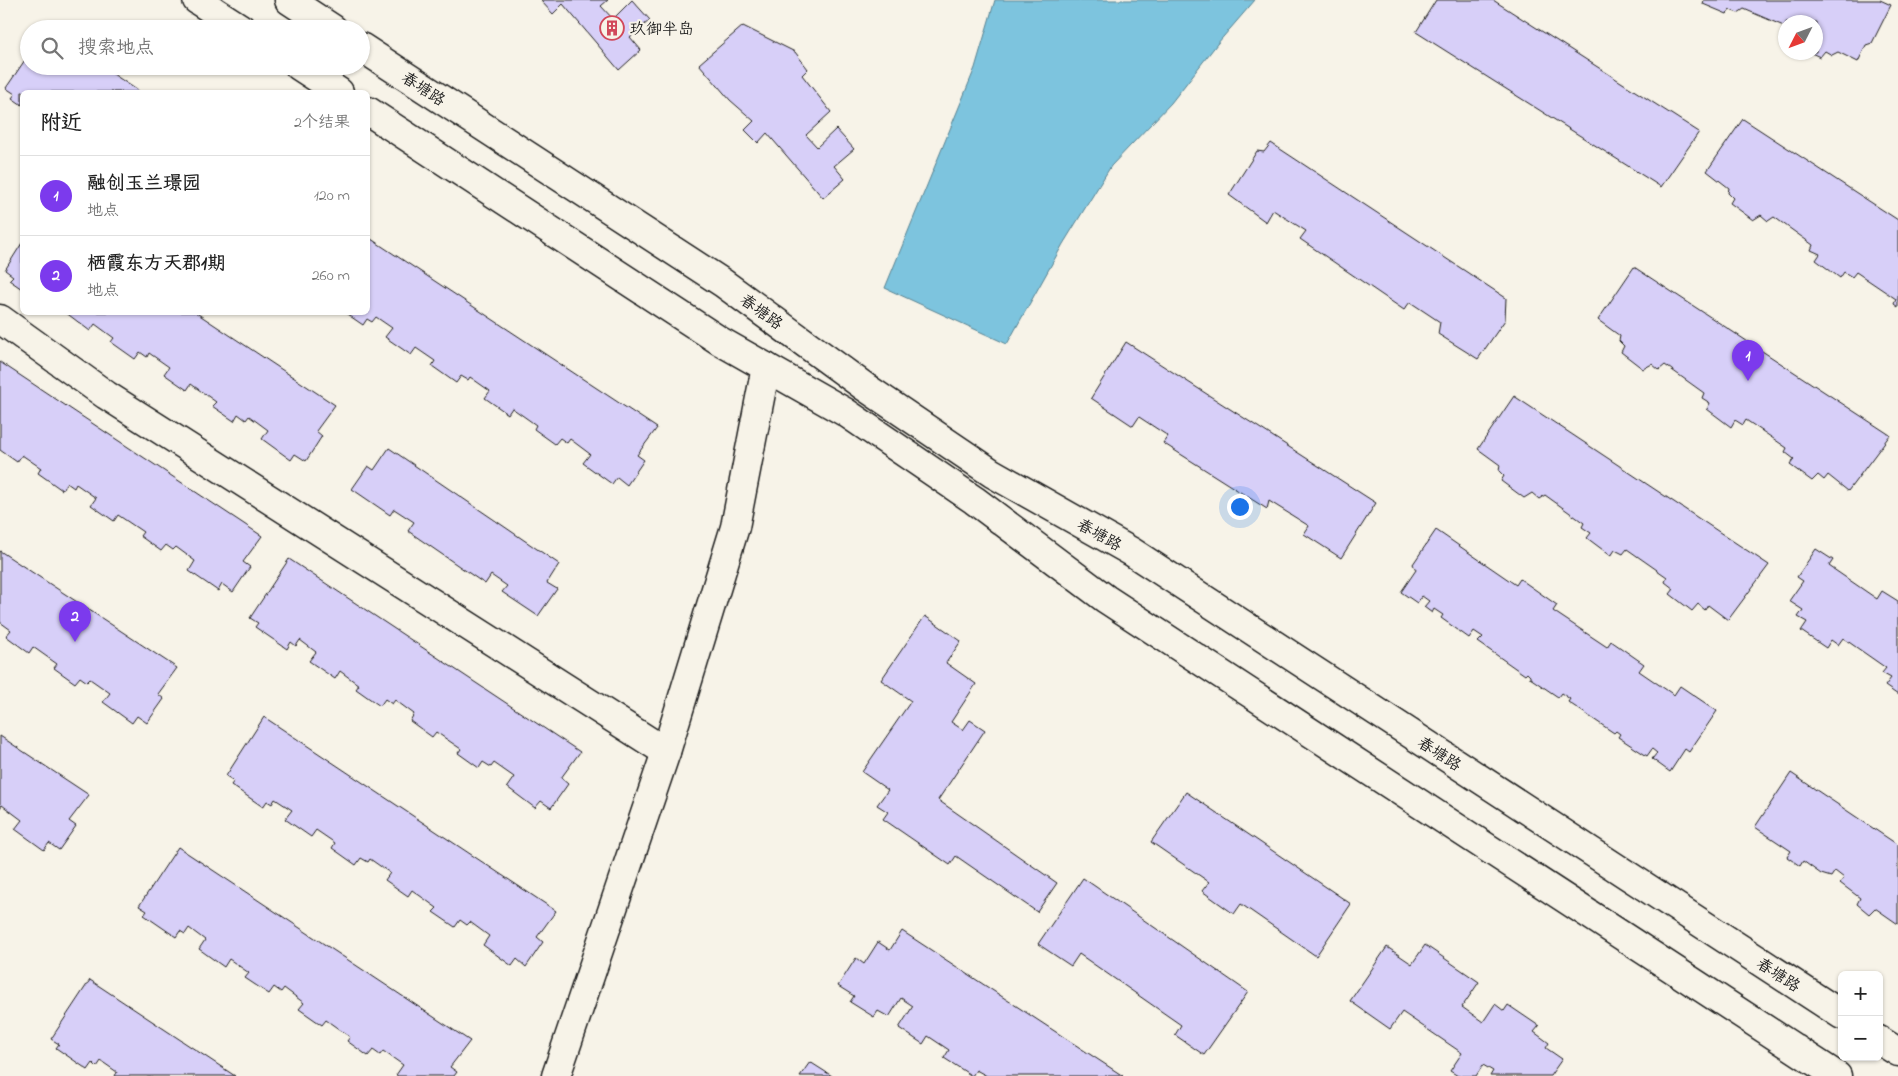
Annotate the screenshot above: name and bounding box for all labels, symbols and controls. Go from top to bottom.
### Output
building icon: 玖御半岛 [599,15,625,41]
north arrow [1778,15,1823,60]
place label: 玖御半岛 [630,18,694,42]
search box [20,20,370,75]
icon: search [38,34,66,62]
text: 搜索地点 [78,35,154,62]
street label: 春塘路 [396,67,450,113]
text: 附近 [40,109,82,139]
text: 2个结果 [294,111,350,135]
text: 融创玉兰璟园 [87,171,201,198]
text: 1 [53,184,59,208]
text: 120 m [314,184,350,208]
text: 地点 [87,199,119,223]
text: 栖霞东方天郡1期 [87,251,226,278]
text: 2 [52,264,60,288]
text: 260 m [312,264,350,288]
text: 地点 [87,279,119,303]
street label: 春塘路 [734,289,787,336]
pin: 1 [1732,340,1764,381]
your location [1227,494,1253,520]
street label: 春塘路 [1072,514,1126,558]
pin: 2 [59,601,91,642]
street label: 春塘路 [1412,732,1466,778]
street label: 春塘路 [1751,953,1805,999]
map controls [1838,971,1883,1061]
button: + [1838,971,1883,1016]
button: − [1838,1016,1883,1061]

